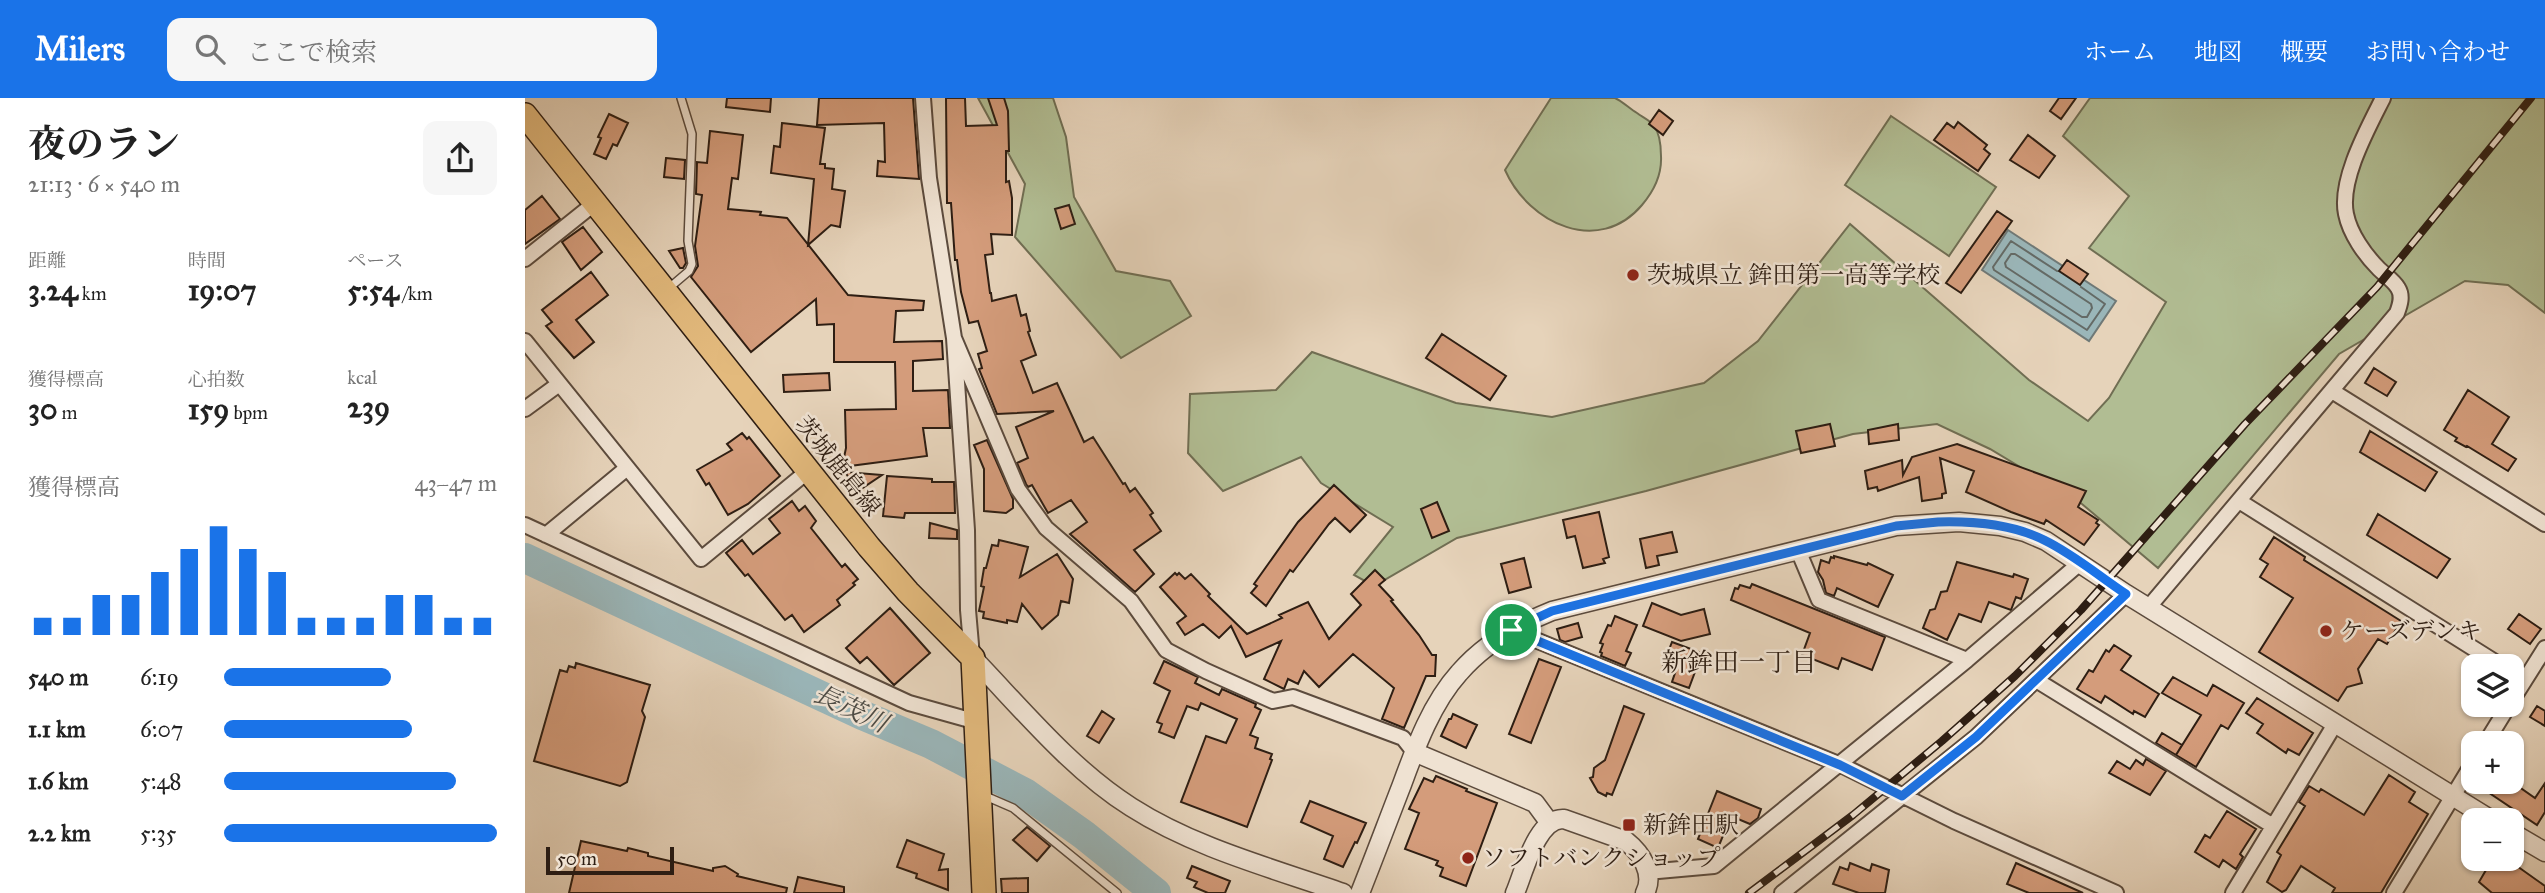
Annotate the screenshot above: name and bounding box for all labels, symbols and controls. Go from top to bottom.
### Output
search box [167,18,657,81]
text: Milers [35,29,125,69]
icon: search [191,30,229,68]
text: ここで検索 [247,36,377,68]
text: ホーム [2084,37,2156,67]
text: 地図 [2194,37,2242,67]
text: 概要 [2280,37,2328,67]
text: お問い合わせ [2366,37,2510,67]
text: 夜のラン [28,121,180,167]
button: share [423,121,497,195]
text: 21:13 · 6 × 540 m [28,170,180,198]
text: 距離 [28,249,66,272]
text: 時間 [188,249,226,272]
text: ペース [347,249,403,272]
place label: 茨城県立 鉾田第一高等学校 [1647,260,1940,290]
marker: 茨城県立 鉾田第一高等学校 [1625,267,1641,283]
text: 3.24 [28,272,78,308]
text: 19:07 [188,272,256,308]
text: 5:54 [347,272,399,308]
text: km [78,282,107,305]
text: /km [399,282,433,305]
text: kcal [347,366,377,389]
text: 獲得標高 [28,368,104,391]
text: 心拍数 [188,368,245,391]
text: 239 [347,389,390,425]
text: 30 [28,391,57,427]
text: 159 [188,391,229,427]
text: m [57,401,78,424]
text: bpm [229,401,268,424]
street label: 茨城鹿島線 [789,410,887,522]
text: 43–47 m [415,469,497,497]
text: 獲得標高 [28,473,120,501]
pin [1481,600,1541,660]
icon: arrive [1492,611,1530,649]
place label: ケーズデンキ [2340,616,2482,646]
marker: ケーズデンキ [2318,623,2334,639]
district label: 新鉾田一丁目 [1661,646,1817,678]
map controls [2461,654,2524,871]
button: layers [2461,654,2524,717]
text: 540 m [28,663,89,691]
text: 6:19 [140,663,179,691]
water label: 長茂川 [809,677,896,740]
text: 1.1 km [28,715,86,743]
text: 6:07 [140,715,183,743]
button: + [2461,731,2524,794]
text: 1.6 km [28,767,89,795]
text: 5:48 [140,767,182,795]
button: − [2461,808,2524,871]
place label: 新鉾田駅 [1643,810,1739,840]
marker: 新鉾田駅 [1621,817,1637,833]
text: 2.2 km [28,819,91,847]
text: 5:35 [140,819,176,847]
place label: ソフトバンクショップ [1482,843,1721,873]
scale bar [546,844,674,876]
text: 50 m [557,847,597,870]
marker: ソフトバンクショップ [1460,850,1476,866]

